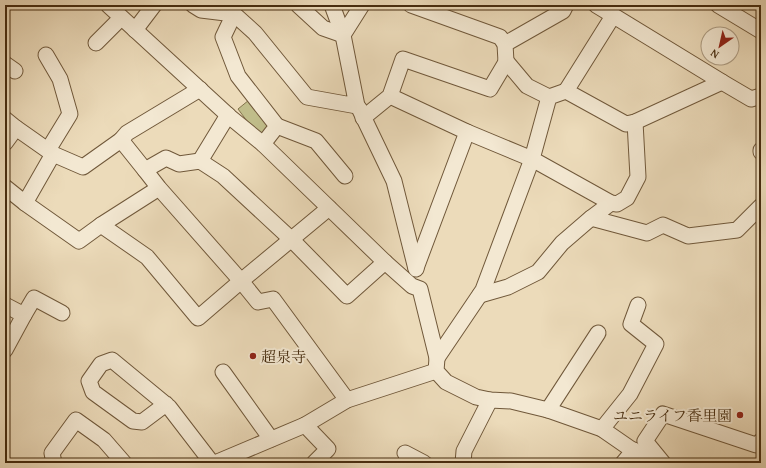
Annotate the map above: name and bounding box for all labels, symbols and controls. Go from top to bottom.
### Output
north arrow [700,26,740,66]
text: N [706,45,722,63]
place label: 超泉寺 [261,346,306,367]
marker: 超泉寺 [248,351,258,361]
place label: ユニライフ香里園 [613,405,732,426]
marker: ユニライフ香里園 [735,410,745,420]

